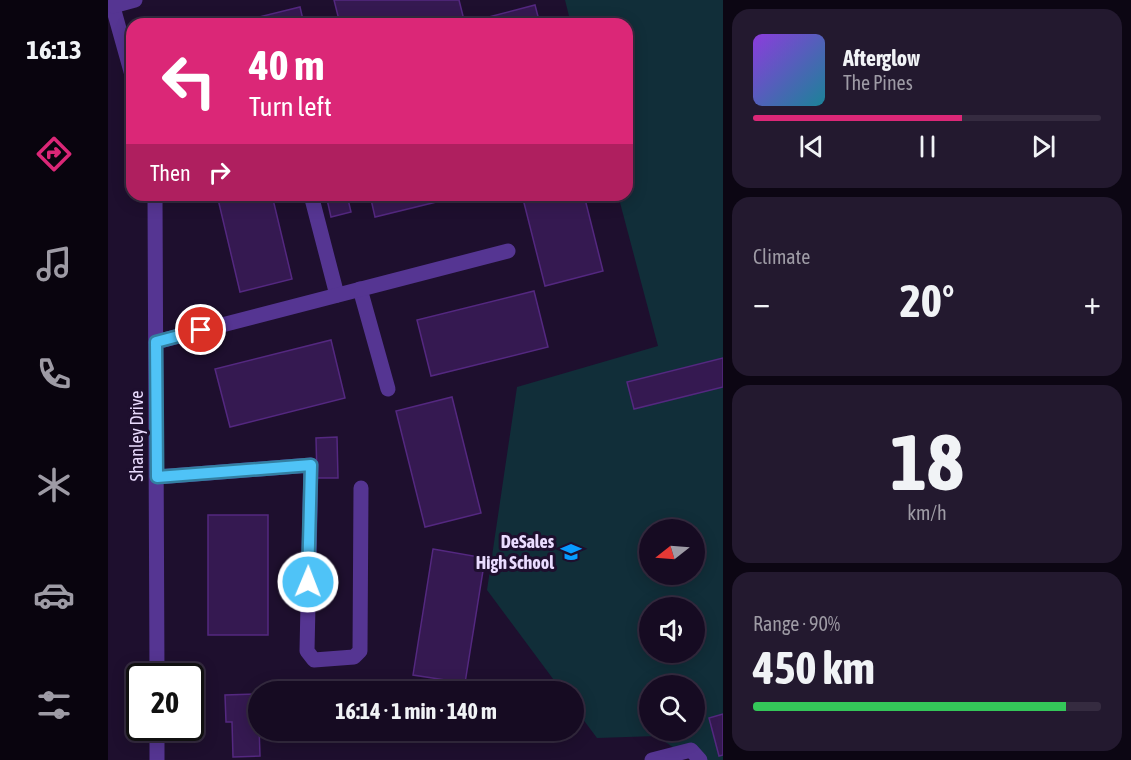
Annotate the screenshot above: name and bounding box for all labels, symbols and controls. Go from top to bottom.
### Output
text: 16:13 [26,34,82,65]
text: 40 m [249,41,324,89]
icon: left [150,42,228,120]
text: Afterglow [843,45,920,71]
text: The Pines [843,71,913,94]
text: Turn left [249,91,332,122]
icon: previous [795,130,828,163]
icon: pause [911,130,944,163]
icon: next [1027,130,1060,163]
icon: directions [33,133,75,175]
icon: right [203,156,236,189]
text: Then [150,160,191,186]
icon: music [33,243,75,285]
text: Climate [753,245,810,268]
text: 20° [900,275,954,327]
text: − [753,283,770,321]
text: + [1084,283,1101,321]
pin [175,304,226,355]
icon: arrive [184,313,217,346]
icon: phone [33,353,75,395]
street label: Shanley Drive [126,391,147,481]
text: 18 [890,417,964,507]
icon: climate [33,464,75,506]
text: km/h [907,501,947,524]
north arrow [639,519,705,585]
map controls [639,519,705,741]
place label: DeSales High School [476,531,555,573]
school or university icon: DeSales High School [559,540,583,564]
position arrow [276,550,340,614]
icon: car [33,574,75,616]
button: sound [639,597,705,663]
text: Range · 90% [753,612,840,635]
text: 450 km [753,642,875,694]
speed limit sign: 20 [126,663,204,741]
button: search [639,675,705,741]
icon: filters [33,684,75,726]
text: 16:14 · 1 min · 140 m [335,698,497,724]

